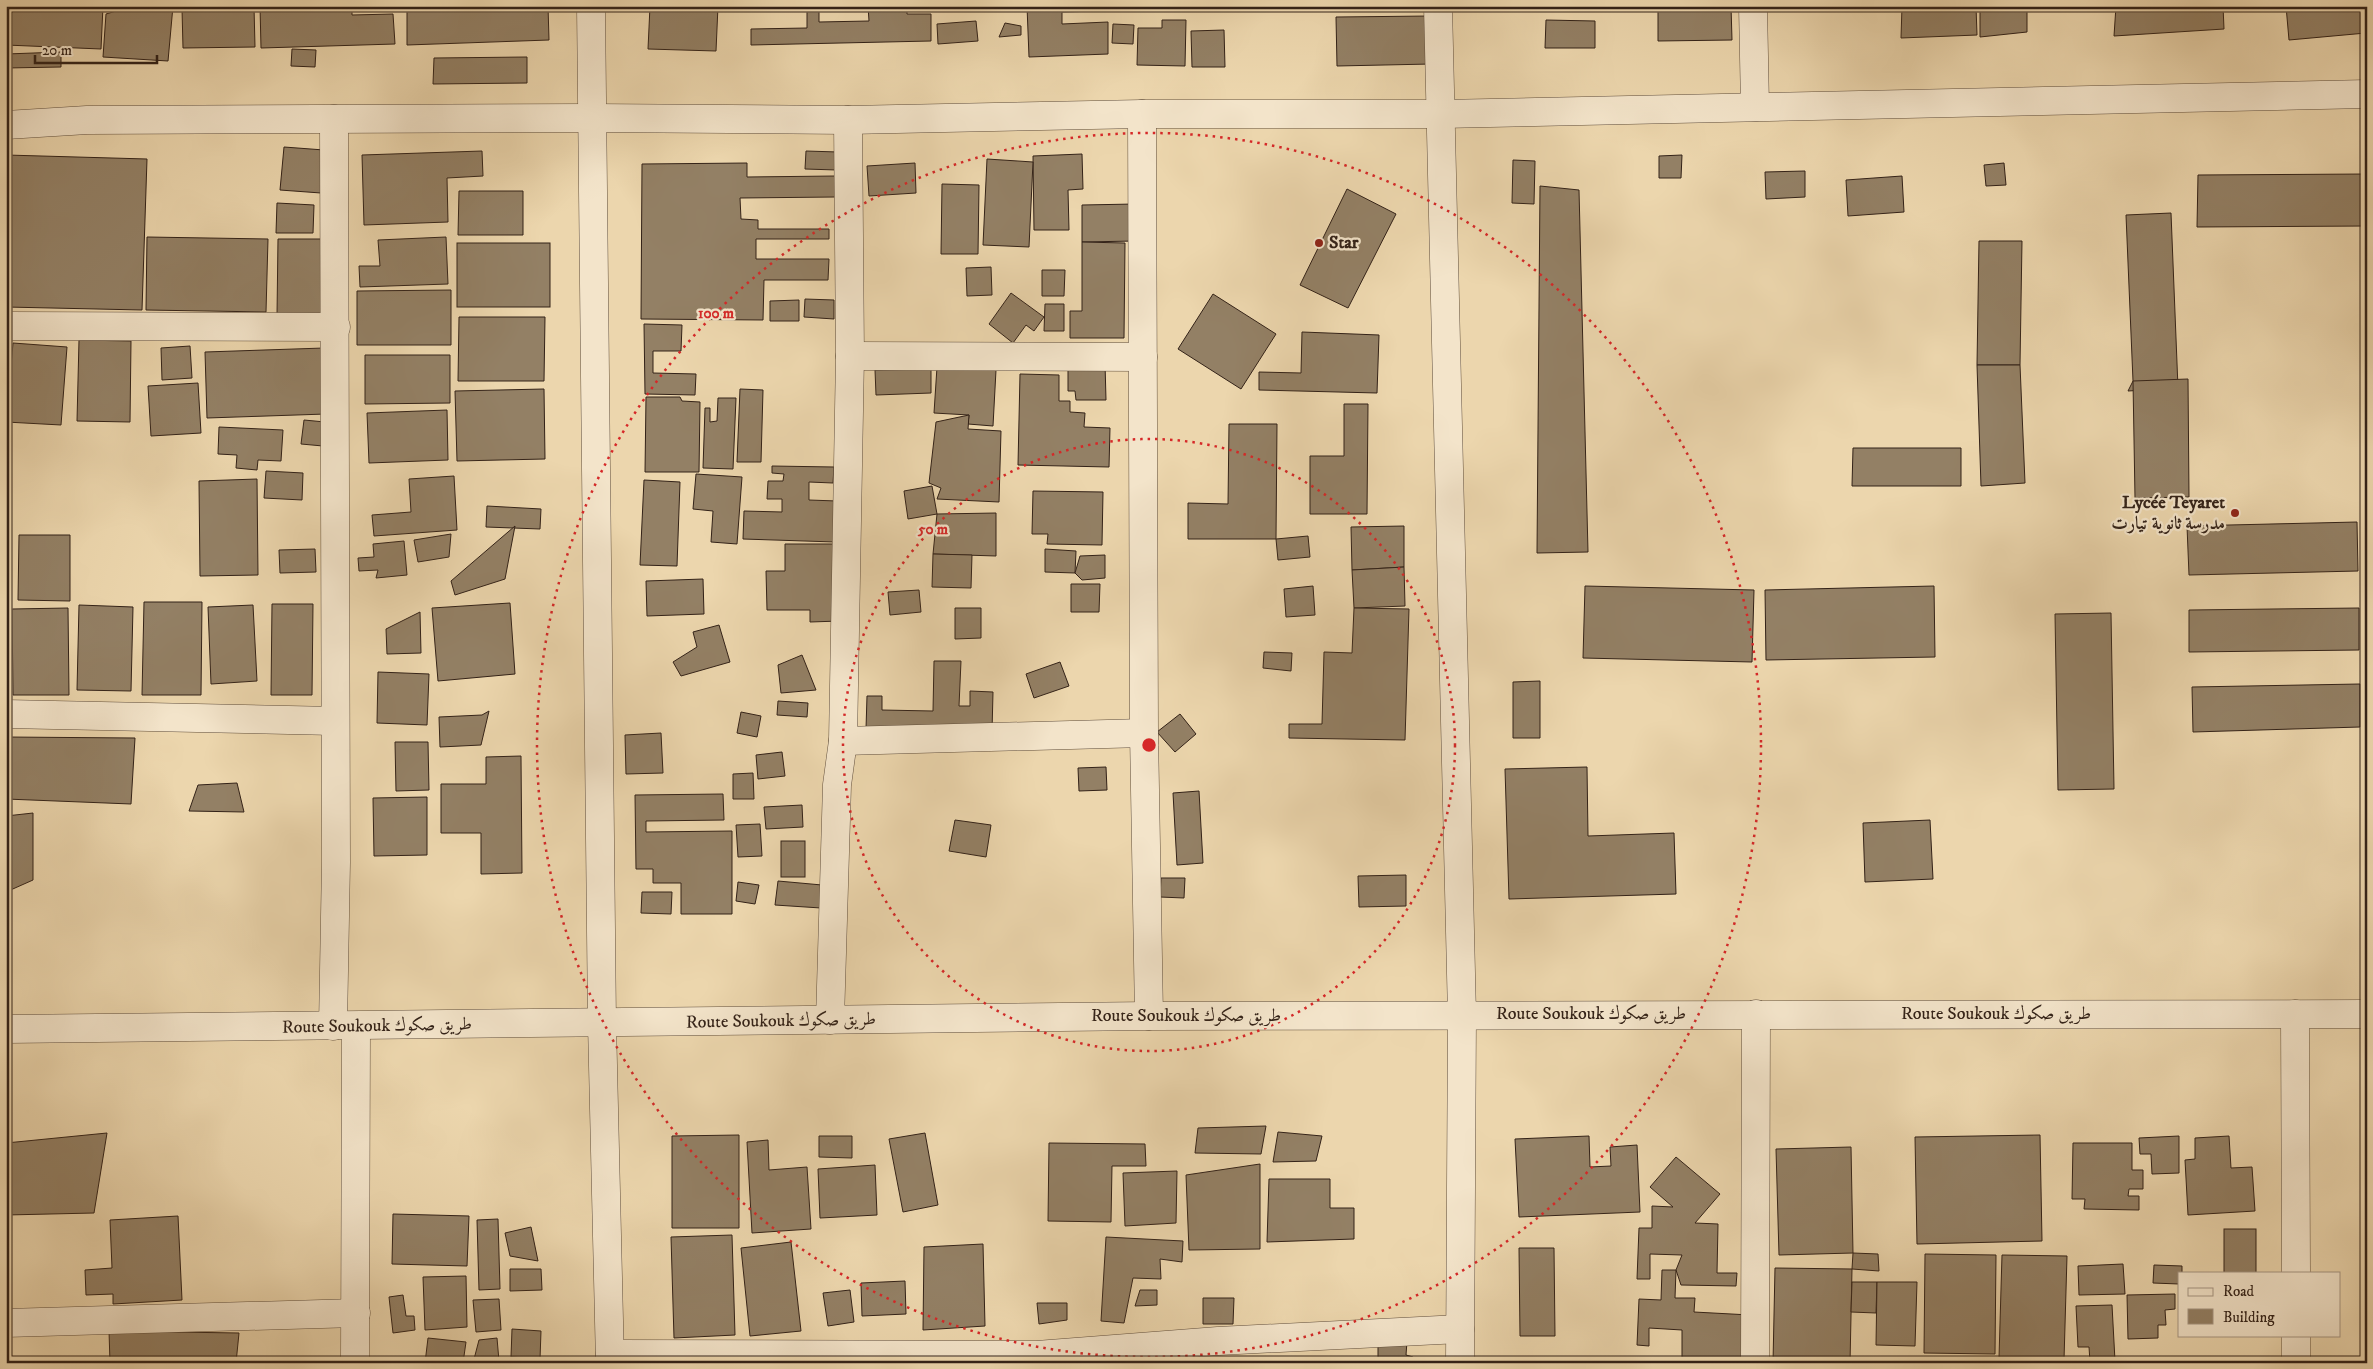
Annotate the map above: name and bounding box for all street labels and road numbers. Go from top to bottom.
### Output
street label: Route Soukouk طريق صكوك [1496,1003,1686,1025]
street label: Route Soukouk طريق صكوك [1901,1003,2091,1025]
street label: Route Soukouk طريق صكوك [1091,1005,1281,1027]
street label: Route Soukouk طريق صكوك [686,1008,876,1034]
street label: Route Soukouk طريق صكوك [282,1013,472,1039]

